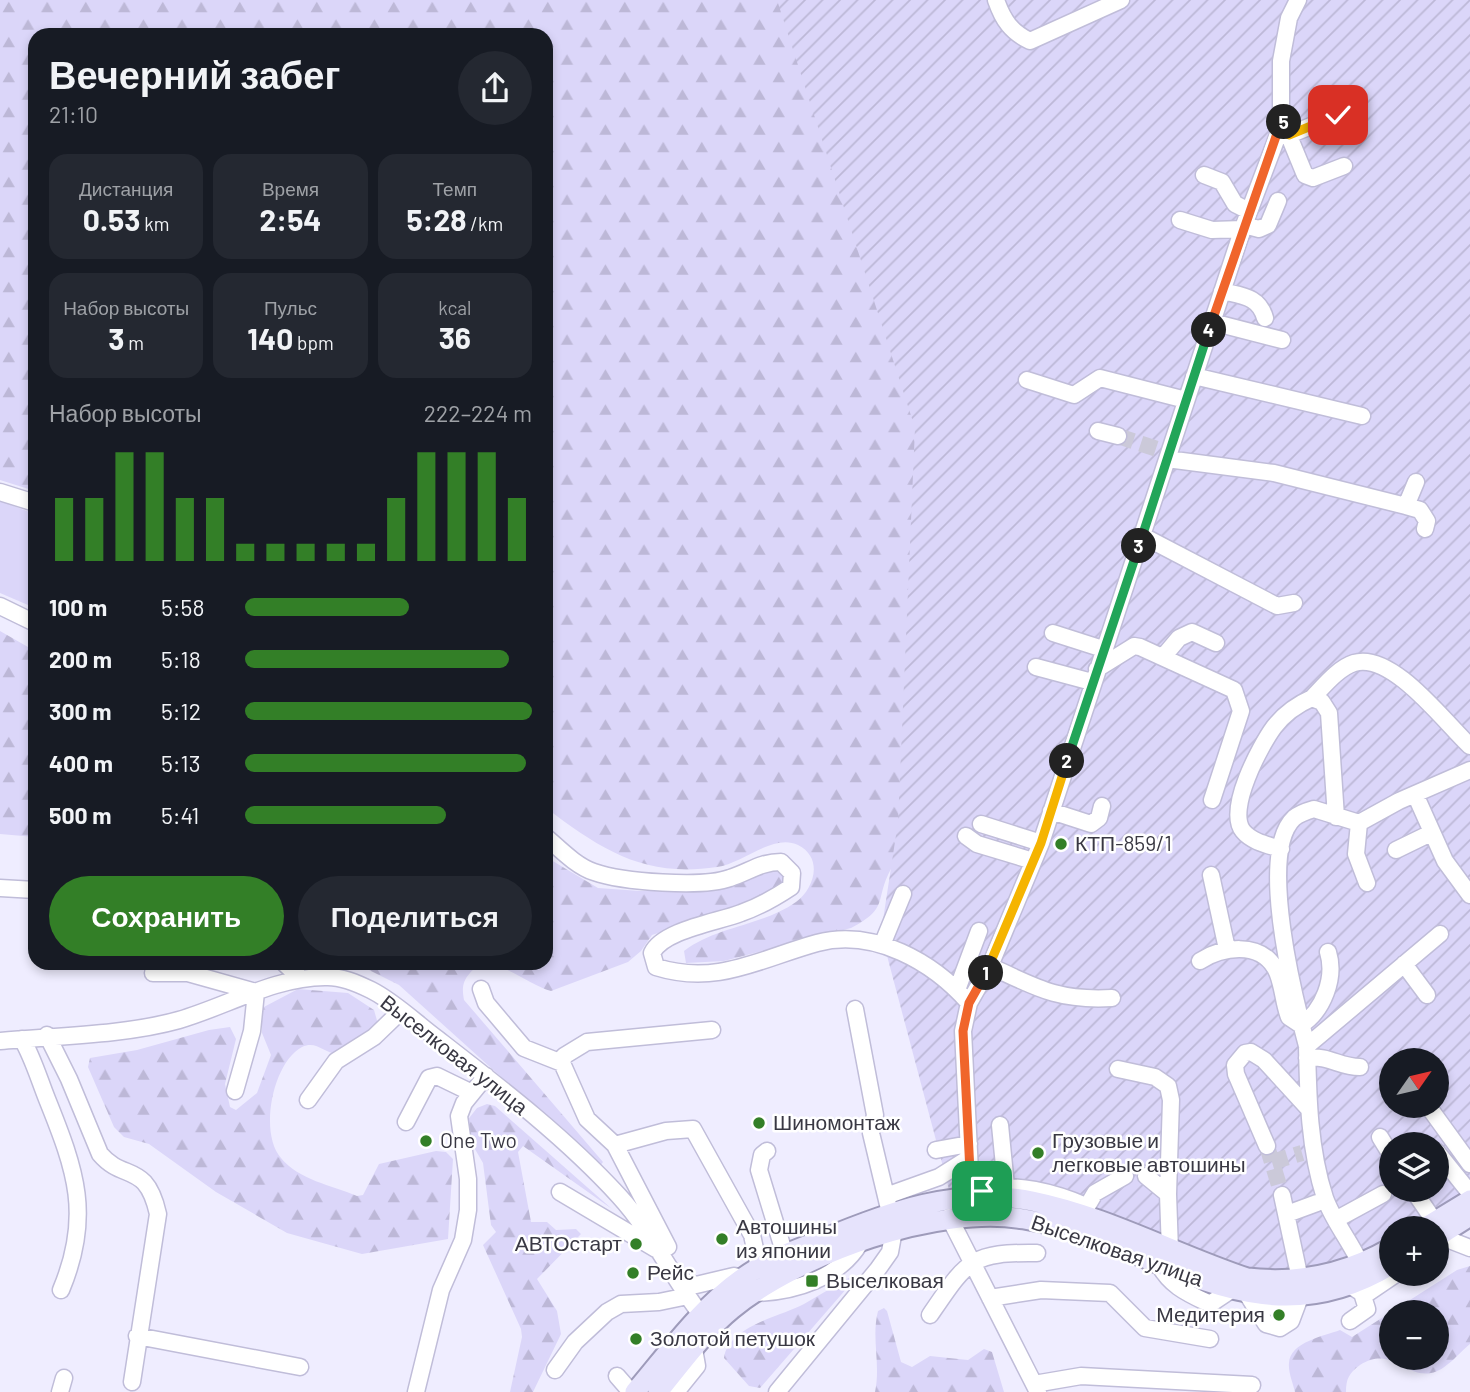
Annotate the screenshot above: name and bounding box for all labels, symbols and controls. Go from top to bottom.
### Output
text: Вечерний забег [49,51,340,97]
button: share [458,51,532,125]
pin [1308,85,1368,145]
icon: check [1319,96,1357,134]
text: 21:10 [49,100,98,128]
pin: 5 [1266,104,1302,140]
text: 5 [1278,110,1289,133]
text: Дистанция [79,177,173,200]
text: Время [262,177,319,200]
text: Темп [433,177,477,200]
text: 0.53 [83,201,140,237]
text: 2:54 [259,201,322,237]
text: 5:28 [406,201,467,237]
text: km [140,212,169,235]
text: /km [467,212,503,235]
text: Набор высоты [63,296,189,319]
text: Пульс [264,296,317,319]
text: kcal [438,296,471,319]
pin: 4 [1192,312,1226,348]
text: 4 [1203,318,1214,341]
text: 36 [439,319,471,355]
text: 3 [108,320,125,356]
text: 140 [247,320,293,356]
text: m [125,331,144,354]
text: bpm [293,331,334,354]
text: Набор высоты [49,399,202,427]
text: 222–224 m [424,399,532,427]
pin: 3 [1122,528,1156,564]
text: 3 [1133,534,1144,557]
text: 100 m [49,593,107,621]
text: 5:58 [161,593,204,621]
text: 200 m [49,645,112,673]
text: 5:18 [161,645,201,673]
text: 300 m [49,697,111,725]
text: 5:12 [161,697,201,725]
pin: 2 [1050,744,1084,778]
text: 400 m [49,749,113,777]
text: 5:13 [161,749,201,777]
text: 2 [1061,749,1072,772]
text: 500 m [49,801,111,829]
text: 5:41 [161,801,199,829]
place label: КТП-859/1 [1075,830,1172,855]
marker: КТП-859/1 [1053,836,1069,852]
button: Сохранить [49,876,284,956]
button: Поделиться [298,876,532,956]
pin: 1 [968,956,1004,990]
text: 1 [982,961,989,984]
street label: Выселковая улица [376,989,534,1119]
north arrow [1379,1048,1449,1118]
map controls [1379,1048,1449,1370]
place label: Шиномонтаж [773,1109,900,1134]
marker: Шиномонтаж [751,1115,767,1131]
place label: One Two [440,1127,517,1152]
place label: Грузовые и легковые автошины [1052,1127,1246,1176]
button: layers [1379,1132,1449,1202]
marker: One Two [418,1133,434,1149]
marker: Грузовые и легковые автошины [1030,1145,1046,1161]
pin [952,1161,1012,1221]
icon: arrive [963,1172,1001,1210]
street label: Выселковая улица [1028,1208,1207,1291]
place label: Автошины из японии [736,1213,837,1262]
button: + [1379,1216,1449,1286]
place label: АВТОстарт [515,1230,622,1255]
marker: Автошины из японии [714,1231,730,1247]
marker: АВТОстарт [628,1236,644,1252]
place label: Рейс [647,1259,694,1284]
marker: Рейс [625,1265,641,1281]
place label: Выселковая [826,1267,944,1292]
marker: Выселковая [804,1273,820,1289]
button: − [1379,1300,1449,1370]
place label: Медитерия [1156,1301,1265,1326]
marker: Медитерия [1271,1307,1287,1323]
place label: Золотой петушок [650,1325,816,1350]
marker: Золотой петушок [628,1331,644,1347]

